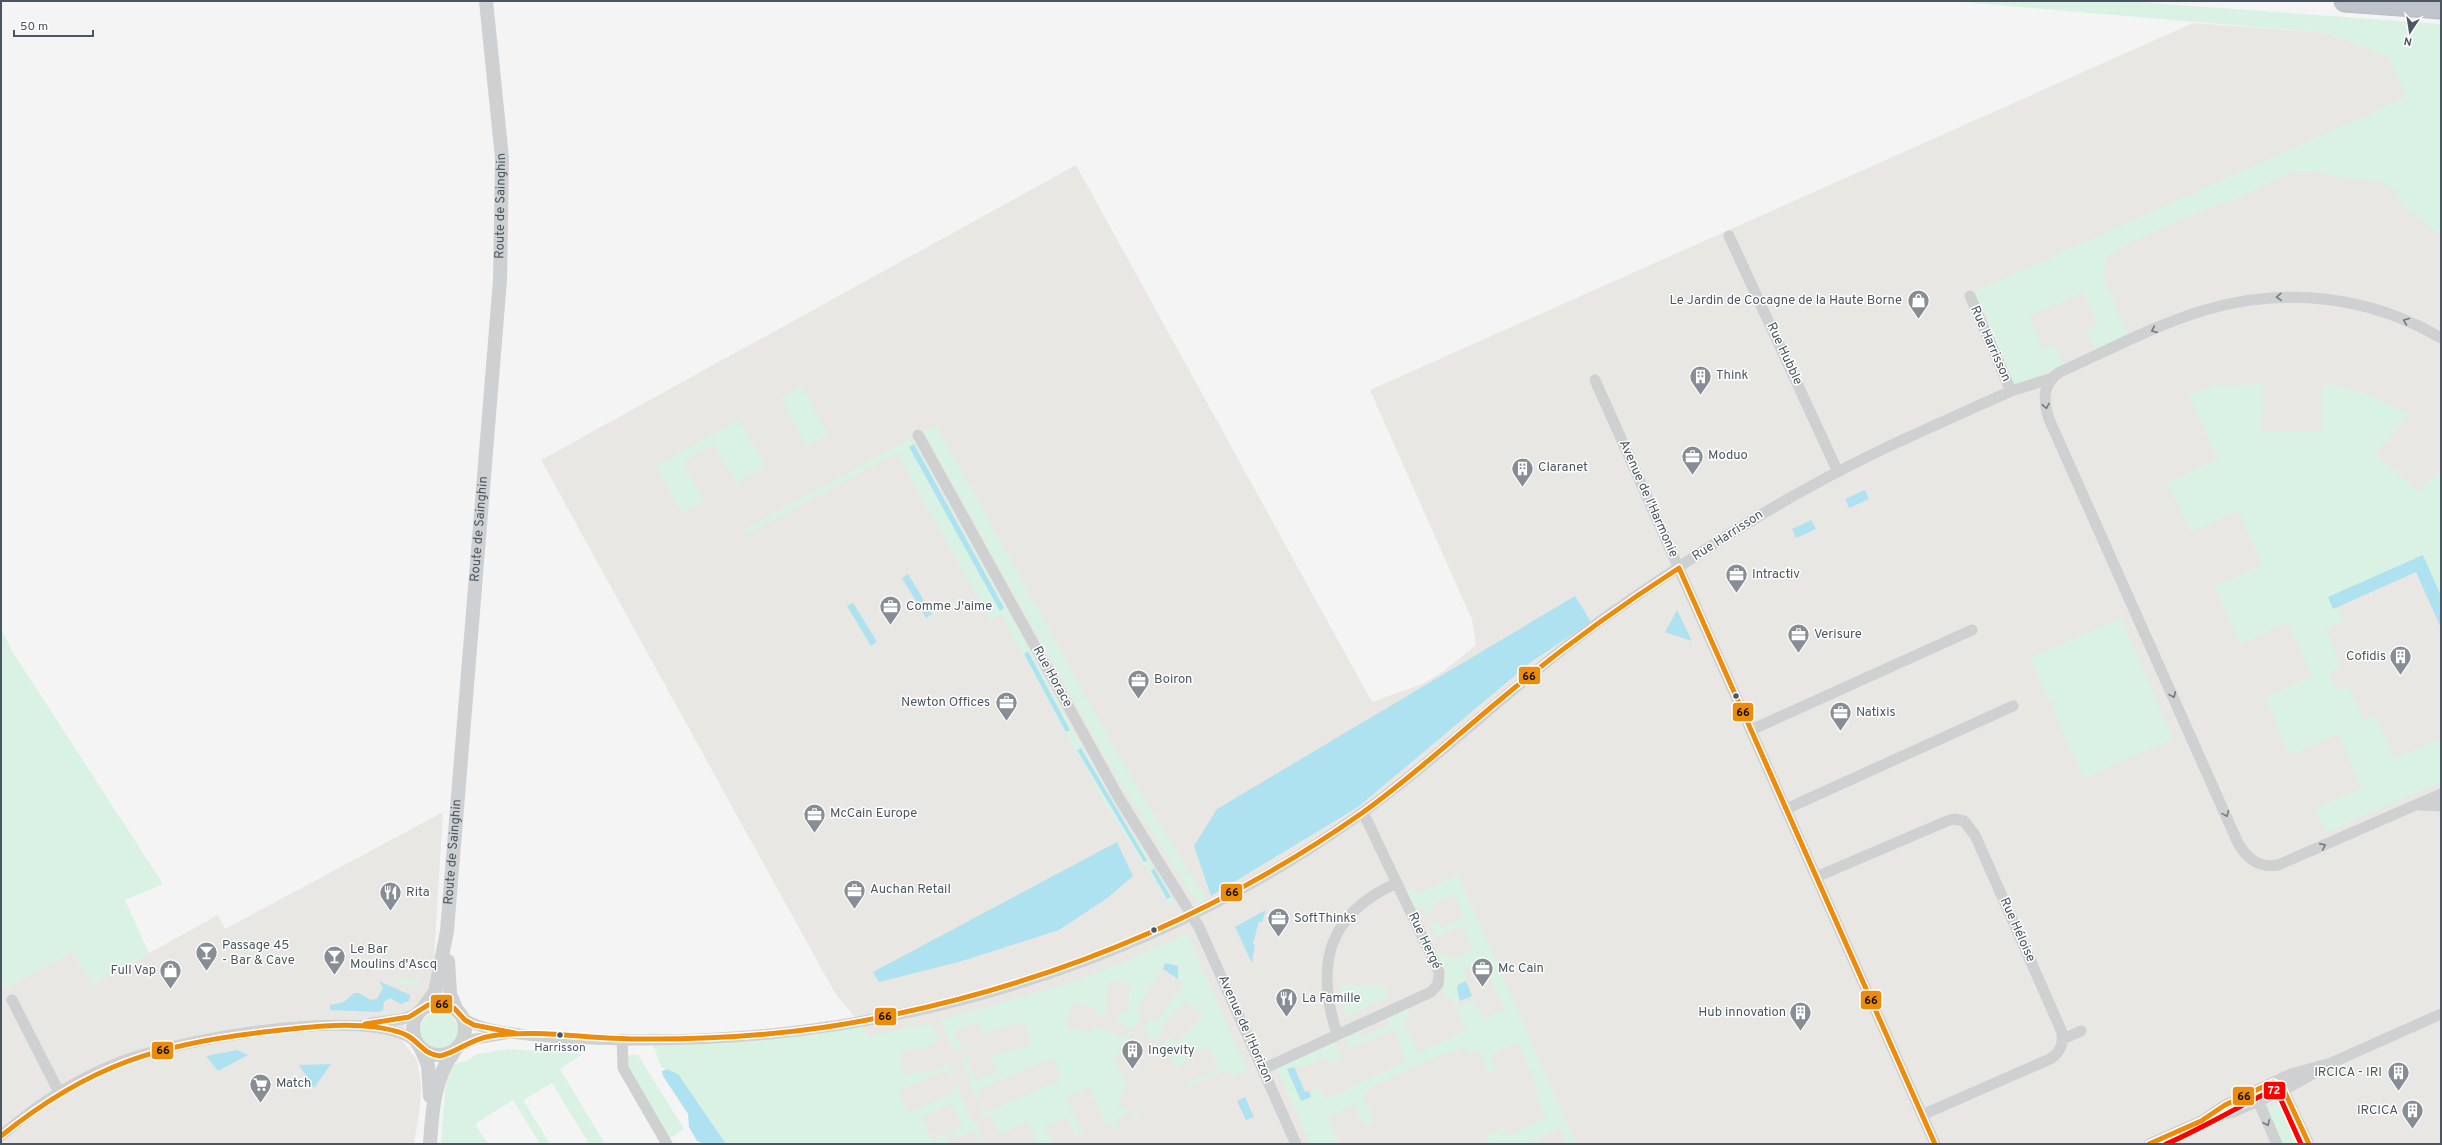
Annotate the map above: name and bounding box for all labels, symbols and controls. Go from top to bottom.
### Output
scale bar [14,12,93,38]
north arrow [2390,12,2430,52]
text: 50 m [20,19,48,35]
text: N [2403,33,2413,48]
street label: Route de Sainghin [492,152,510,259]
shop icon: Le Jardin de Cocagne de la Haute Borne [1905,288,1931,321]
place label: Le Jardin de Cocagne de la Haute Borne [1670,293,1902,309]
one-way arrow [2276,293,2282,302]
street label: Rue Harrisson [1966,304,2014,384]
one-way arrow [2403,317,2410,325]
street label: Rue Hubble [1763,320,1805,388]
one-way arrow [2151,325,2159,333]
building icon: Think [1688,363,1714,396]
place label: Think [1716,368,1749,384]
one-way arrow [2041,403,2049,410]
street label: Avenue de l'Harmonie [1615,438,1681,560]
office icon: Moduo [1679,443,1705,476]
place label: Moduo [1708,448,1748,464]
building icon: Claranet [1509,455,1535,488]
place label: Claranet [1538,460,1588,476]
street label: Route de Sainghin [467,476,492,583]
street label: Rue Harrisson [1690,507,1766,565]
office icon: Intractiv [1724,562,1750,595]
place label: Intractiv [1752,567,1800,583]
office icon: Comme J'aime [878,594,904,627]
place label: Comme J'aime [906,599,992,615]
office icon: Verisure [1786,622,1812,655]
place label: Verisure [1814,627,1862,643]
street label: Rue Horace [1029,644,1075,710]
building icon: Cofidis [2388,644,2414,677]
place label: Cofidis [2346,649,2386,665]
line badge: 66 [1518,666,1541,685]
office icon: Boiron [1126,667,1152,700]
text: 66 [1522,670,1536,684]
place label: Boiron [1154,672,1192,688]
office icon: Newton Offices [993,690,1019,723]
unlabelled marker [1731,691,1741,701]
one-way arrow [2168,691,2176,698]
place label: Newton Offices [901,695,990,711]
office icon: Natixis [1827,700,1853,733]
line badge: 66 [1732,702,1754,722]
place label: Natixis [1856,705,1896,721]
text: 66 [1736,706,1750,720]
street label: Route de Sainghin [441,799,466,905]
office icon: McCain Europe [801,801,827,834]
place label: McCain Europe [830,806,917,822]
one-way arrow [2221,810,2229,817]
one-way arrow [2318,843,2326,851]
office icon: Auchan Retail [841,877,867,910]
restaurant icon: Rita [377,880,403,913]
place label: Auchan Retail [870,882,951,898]
line badge: 66 [1220,883,1243,902]
place label: Rita [406,885,430,901]
text: 66 [1225,886,1239,900]
street label: Rue Héloise [1996,895,2038,965]
office icon: SoftThinks [1265,906,1291,939]
street label: Rue Hergé [1404,910,1444,972]
place label: SoftThinks [1294,911,1356,927]
unlabelled marker [1149,925,1159,935]
place label: Passage 45 - Bar & Cave [222,938,295,969]
bar icon: Passage 45 - Bar & Cave [193,940,219,973]
place label: Le Bar Moulins d'Ascq [350,942,437,973]
bar icon: Le Bar Moulins d'Ascq [321,944,347,977]
office icon: Mc Cain [1470,956,1496,989]
shop icon: Full Vap [158,958,184,991]
place label: Mc Cain [1498,961,1544,977]
place label: Full Vap [111,963,156,979]
street label: Avenue de l'Horizon [1214,973,1276,1085]
restaurant icon: La Famille [1273,986,1299,1019]
line badge: 66 [1860,990,1882,1010]
place label: La Famille [1302,991,1361,1007]
line badge: 66 [430,994,453,1014]
text: 66 [1864,994,1878,1008]
text: 66 [435,998,449,1012]
building icon: Hub innovation [1788,1000,1814,1033]
place label: Hub innovation [1698,1005,1786,1021]
line badge: 66 [874,1007,897,1026]
text: 66 [878,1010,892,1024]
marker: Harrisson [555,1030,565,1040]
building icon: Ingevity [1120,1038,1146,1071]
place label: Harrisson [534,1040,586,1056]
line badge: 66 [151,1041,174,1060]
place label: Ingevity [1148,1043,1195,1059]
text: 66 [156,1044,170,1058]
building icon: IRCICA - IRI [2385,1060,2411,1093]
place label: IRCICA - IRI [2314,1065,2382,1081]
supermarket icon: Match [248,1071,274,1104]
place label: Match [276,1076,311,1092]
line badge: 72 [2263,1081,2286,1100]
text: 72 [2268,1084,2280,1098]
line badge: 66 [2232,1086,2255,1106]
text: 66 [2237,1090,2251,1104]
building icon: IRCICA [2400,1098,2426,1131]
place label: IRCICA [2357,1103,2398,1119]
one-way arrow [2262,1119,2270,1126]

